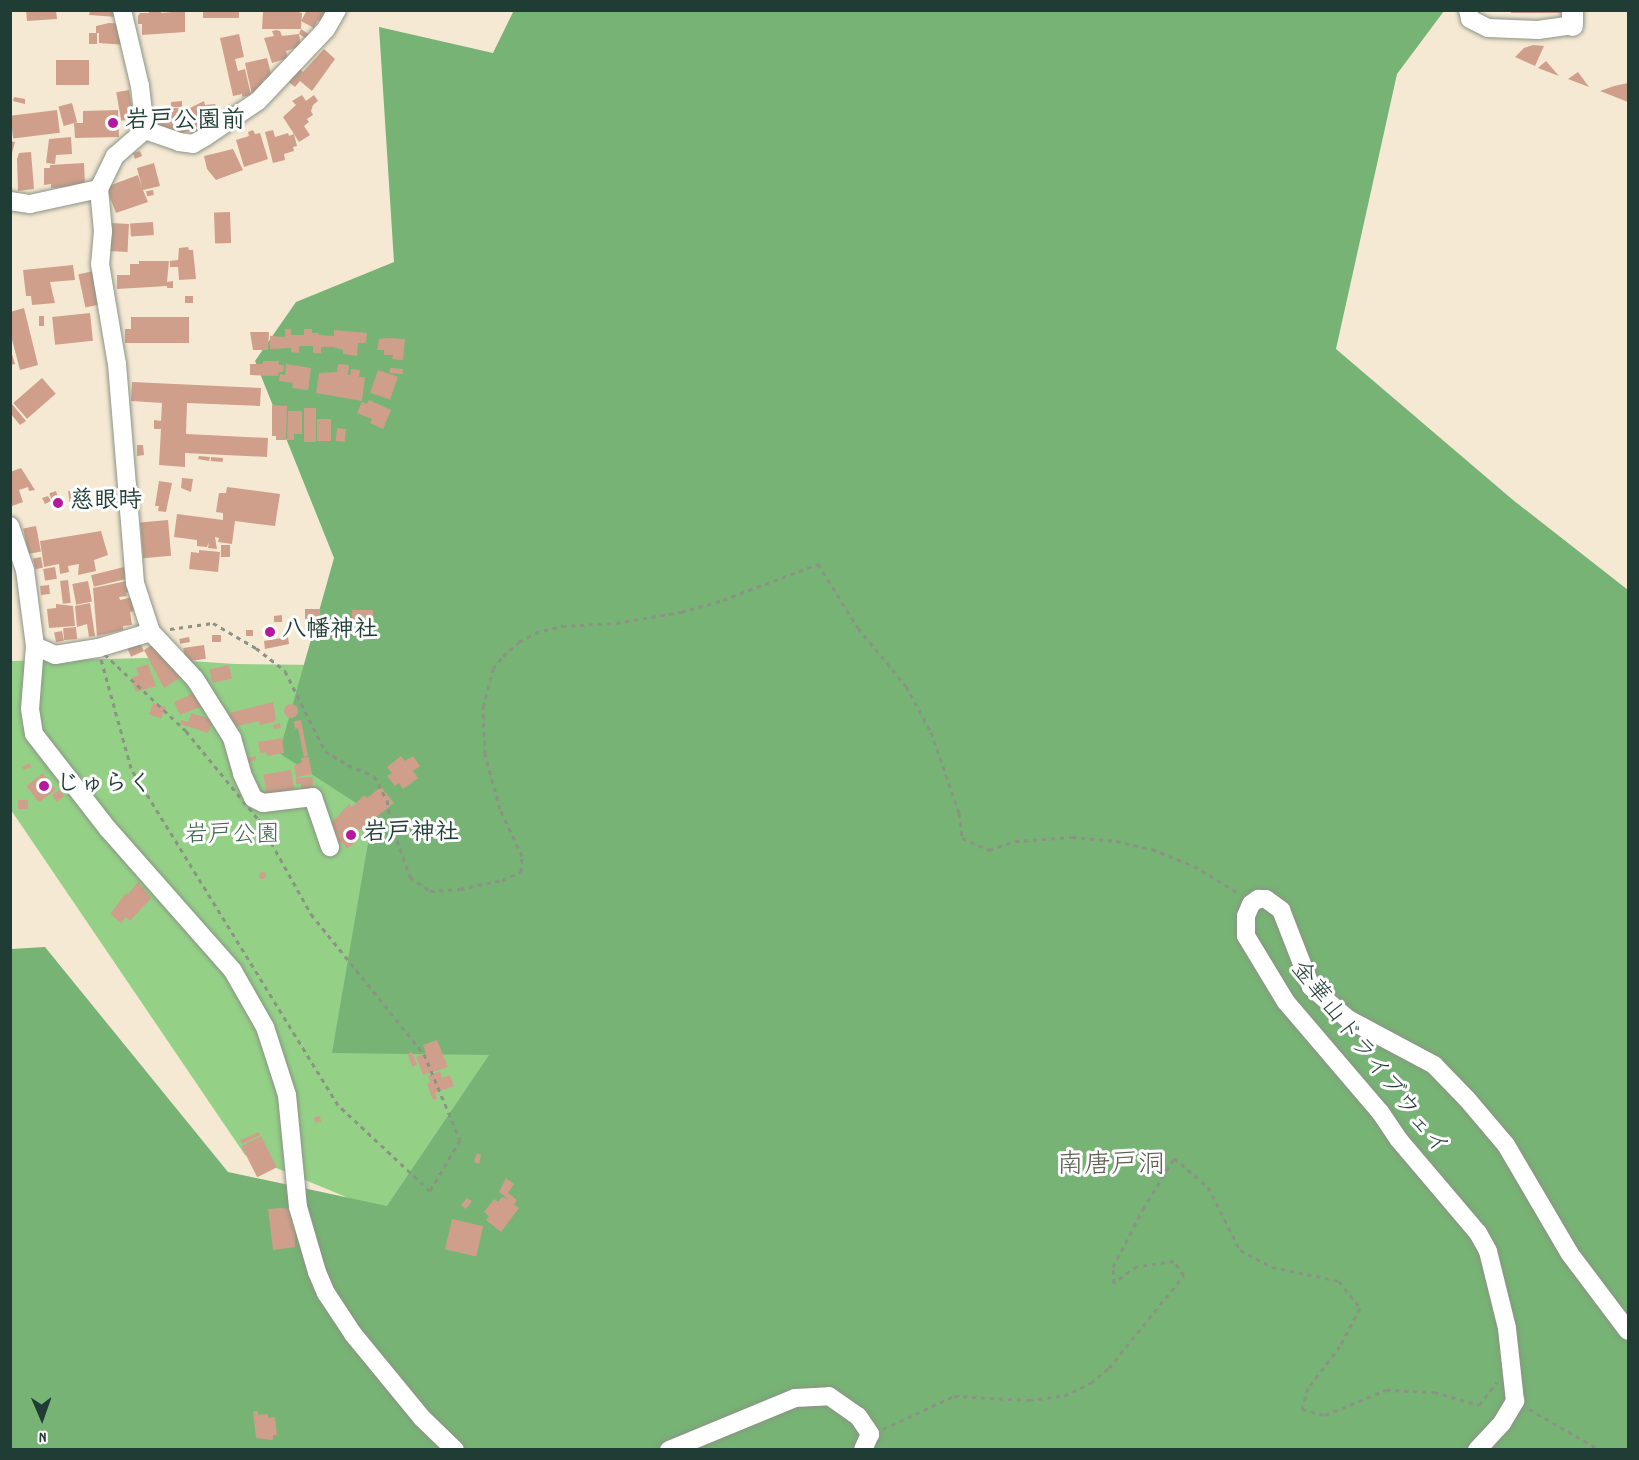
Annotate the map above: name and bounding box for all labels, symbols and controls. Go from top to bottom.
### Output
place label: 岩戸公園前 [125,109,245,137]
marker: 岩戸公園前 [106,116,120,130]
place label: 慈眼時 [70,489,142,517]
marker: 慈眼時 [51,496,65,510]
place label: 八幡神社 [282,618,378,646]
marker: 八幡神社 [263,625,277,639]
place label: じゅらく [56,772,152,800]
marker: じゅらく [37,779,51,793]
place label: 岩戸神社 [363,821,459,849]
park label: 岩戸公園 [184,823,280,851]
marker: 岩戸神社 [344,828,358,842]
street label: 金華山ドライブウェイ [1283,956,1453,1162]
district label: 南唐戸洞 [1057,1151,1165,1183]
north arrow [12,1388,72,1448]
text: N [38,1425,47,1448]

